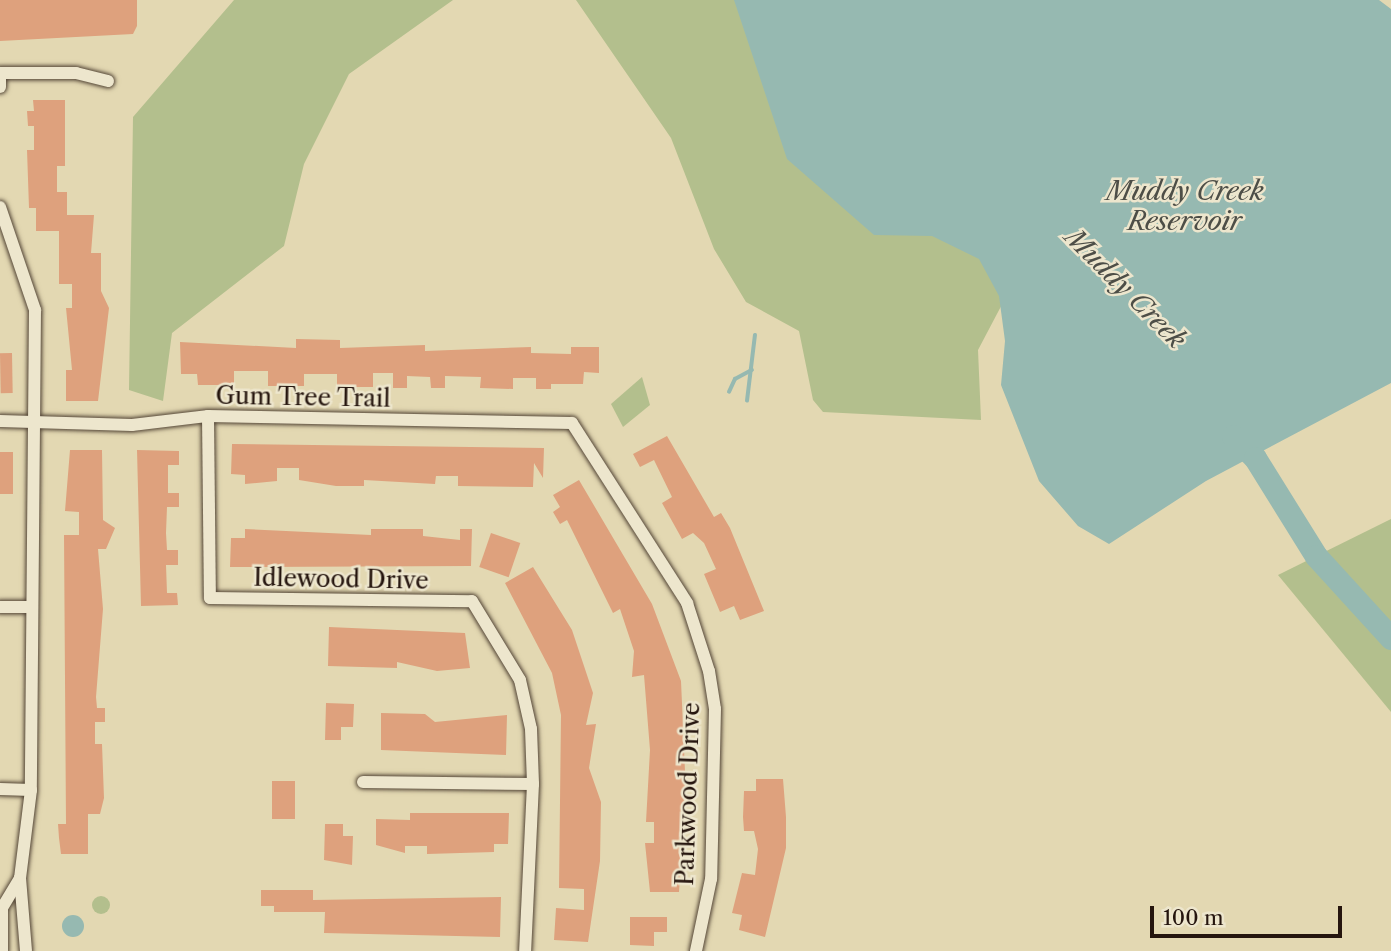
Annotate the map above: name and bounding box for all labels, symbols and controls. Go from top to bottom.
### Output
water label: Muddy Creek Reservoir [1106,176,1264,238]
water label: Muddy Creek [1058,222,1192,356]
street label: Gum Tree Trail [215,381,391,413]
street label: Idlewood Drive [253,563,429,595]
street label: Parkwood Drive [670,702,706,886]
scale bar [1153,892,1346,936]
text: 100 m [1163,905,1224,930]

